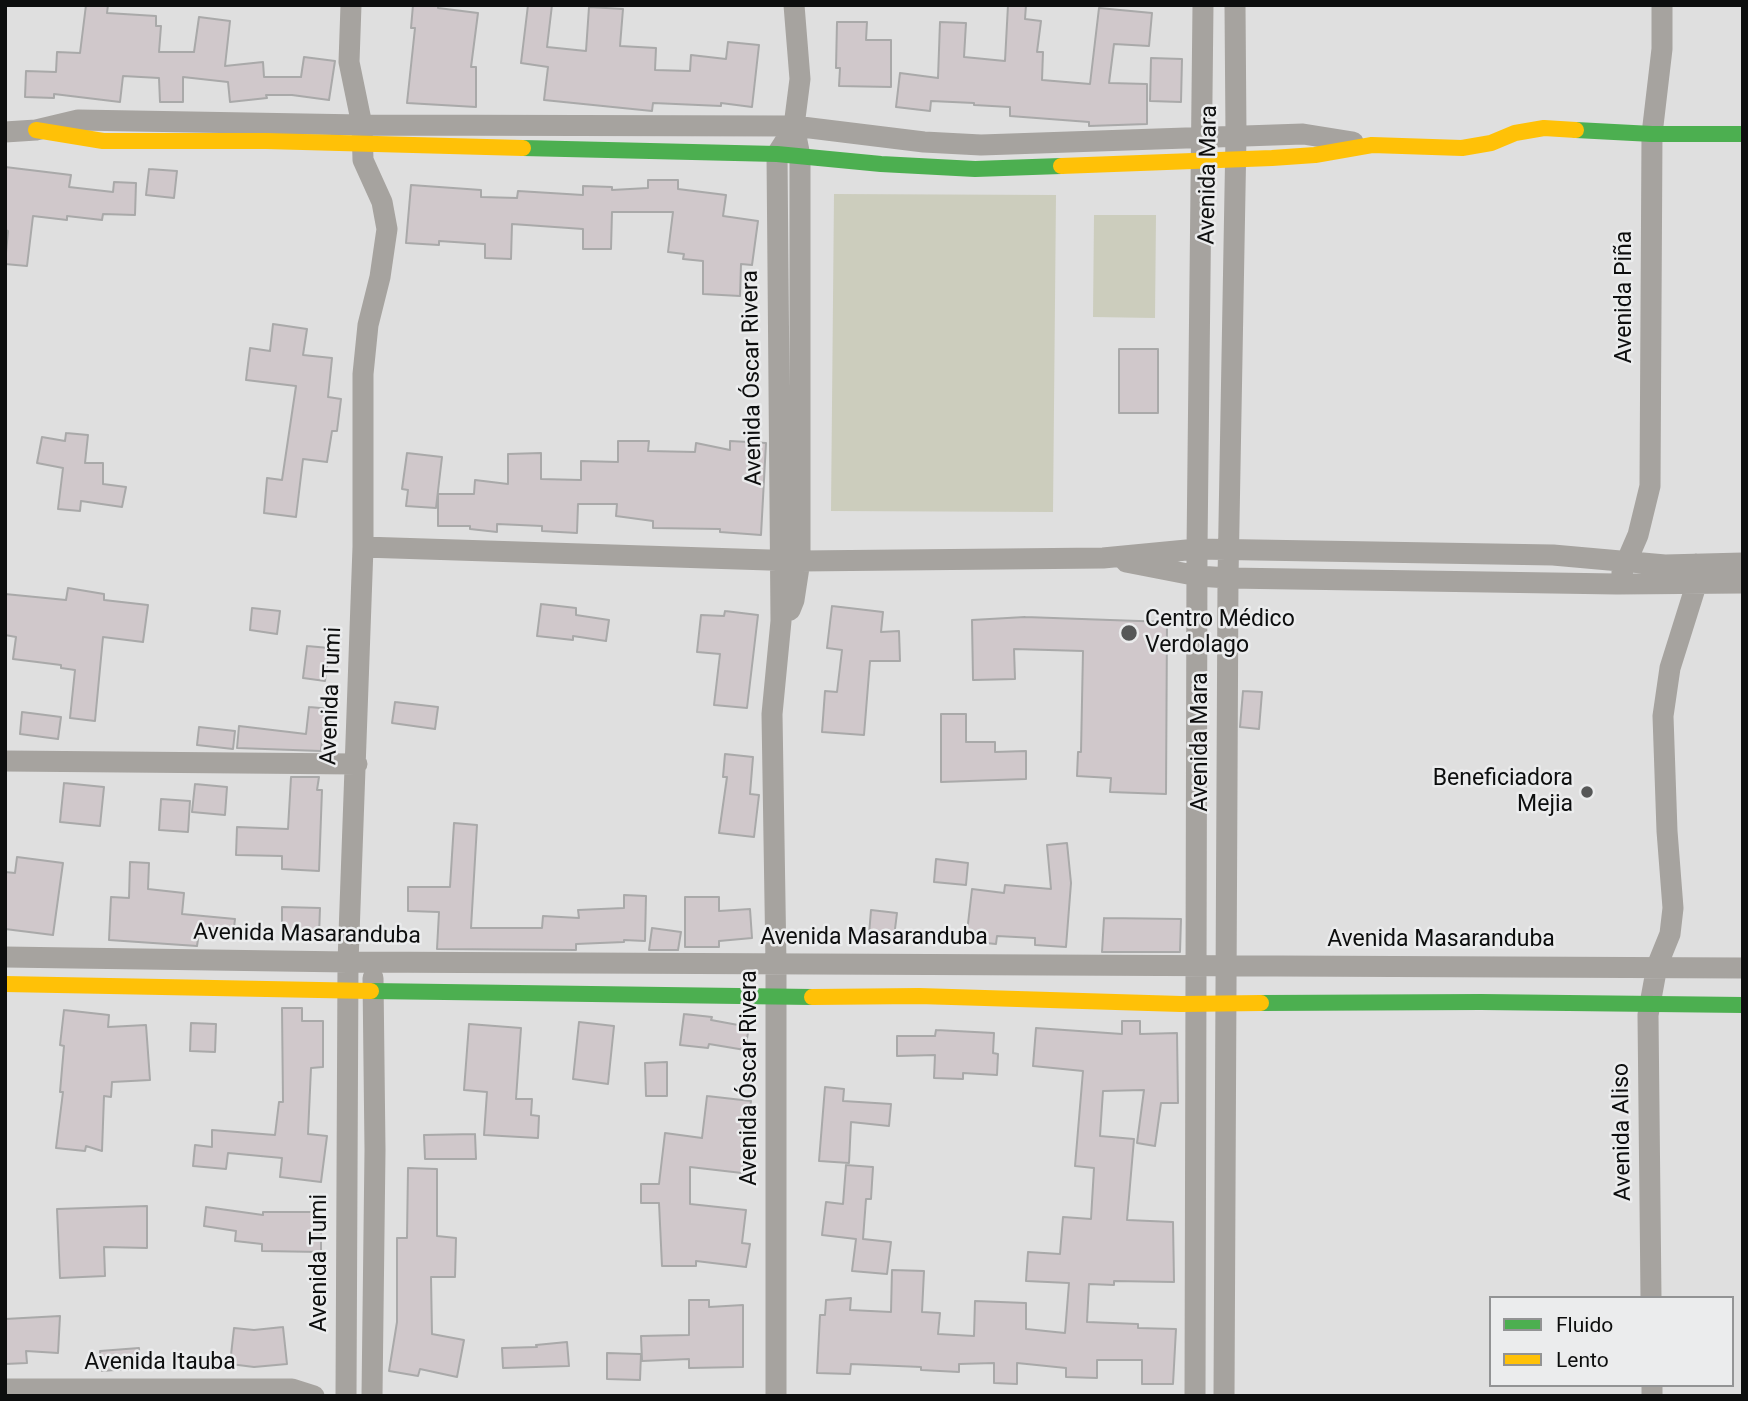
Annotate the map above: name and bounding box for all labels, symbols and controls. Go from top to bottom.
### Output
street label: Avenida Mara [1194,105,1224,245]
street label: Avenida Piña [1611,231,1639,363]
street label: Avenida Óscar Rivera [737,270,769,486]
place label: Centro Médico Verdolago [1145,606,1295,660]
marker: Centro Médico Verdolago [1119,623,1139,643]
street label: Avenida Tumi [316,626,348,766]
street label: Avenida Mara [1187,672,1215,812]
place label: Beneficiadora Mejia [1433,765,1573,819]
marker: Beneficiadora Mejia [1579,784,1595,800]
street label: Avenida Masaranduba [193,919,421,951]
street label: Avenida Masaranduba [760,924,988,952]
street label: Avenida Masaranduba [1327,926,1555,954]
street label: Avenida Óscar Rivera [736,970,764,1186]
street label: Avenida Aliso [1608,1063,1638,1201]
street label: Avenida Tumi [306,1194,334,1332]
legend [1489,1296,1734,1387]
text: Fluido [1556,1313,1613,1337]
text: Lento [1556,1348,1609,1372]
street label: Avenida Itauba [84,1349,236,1377]

